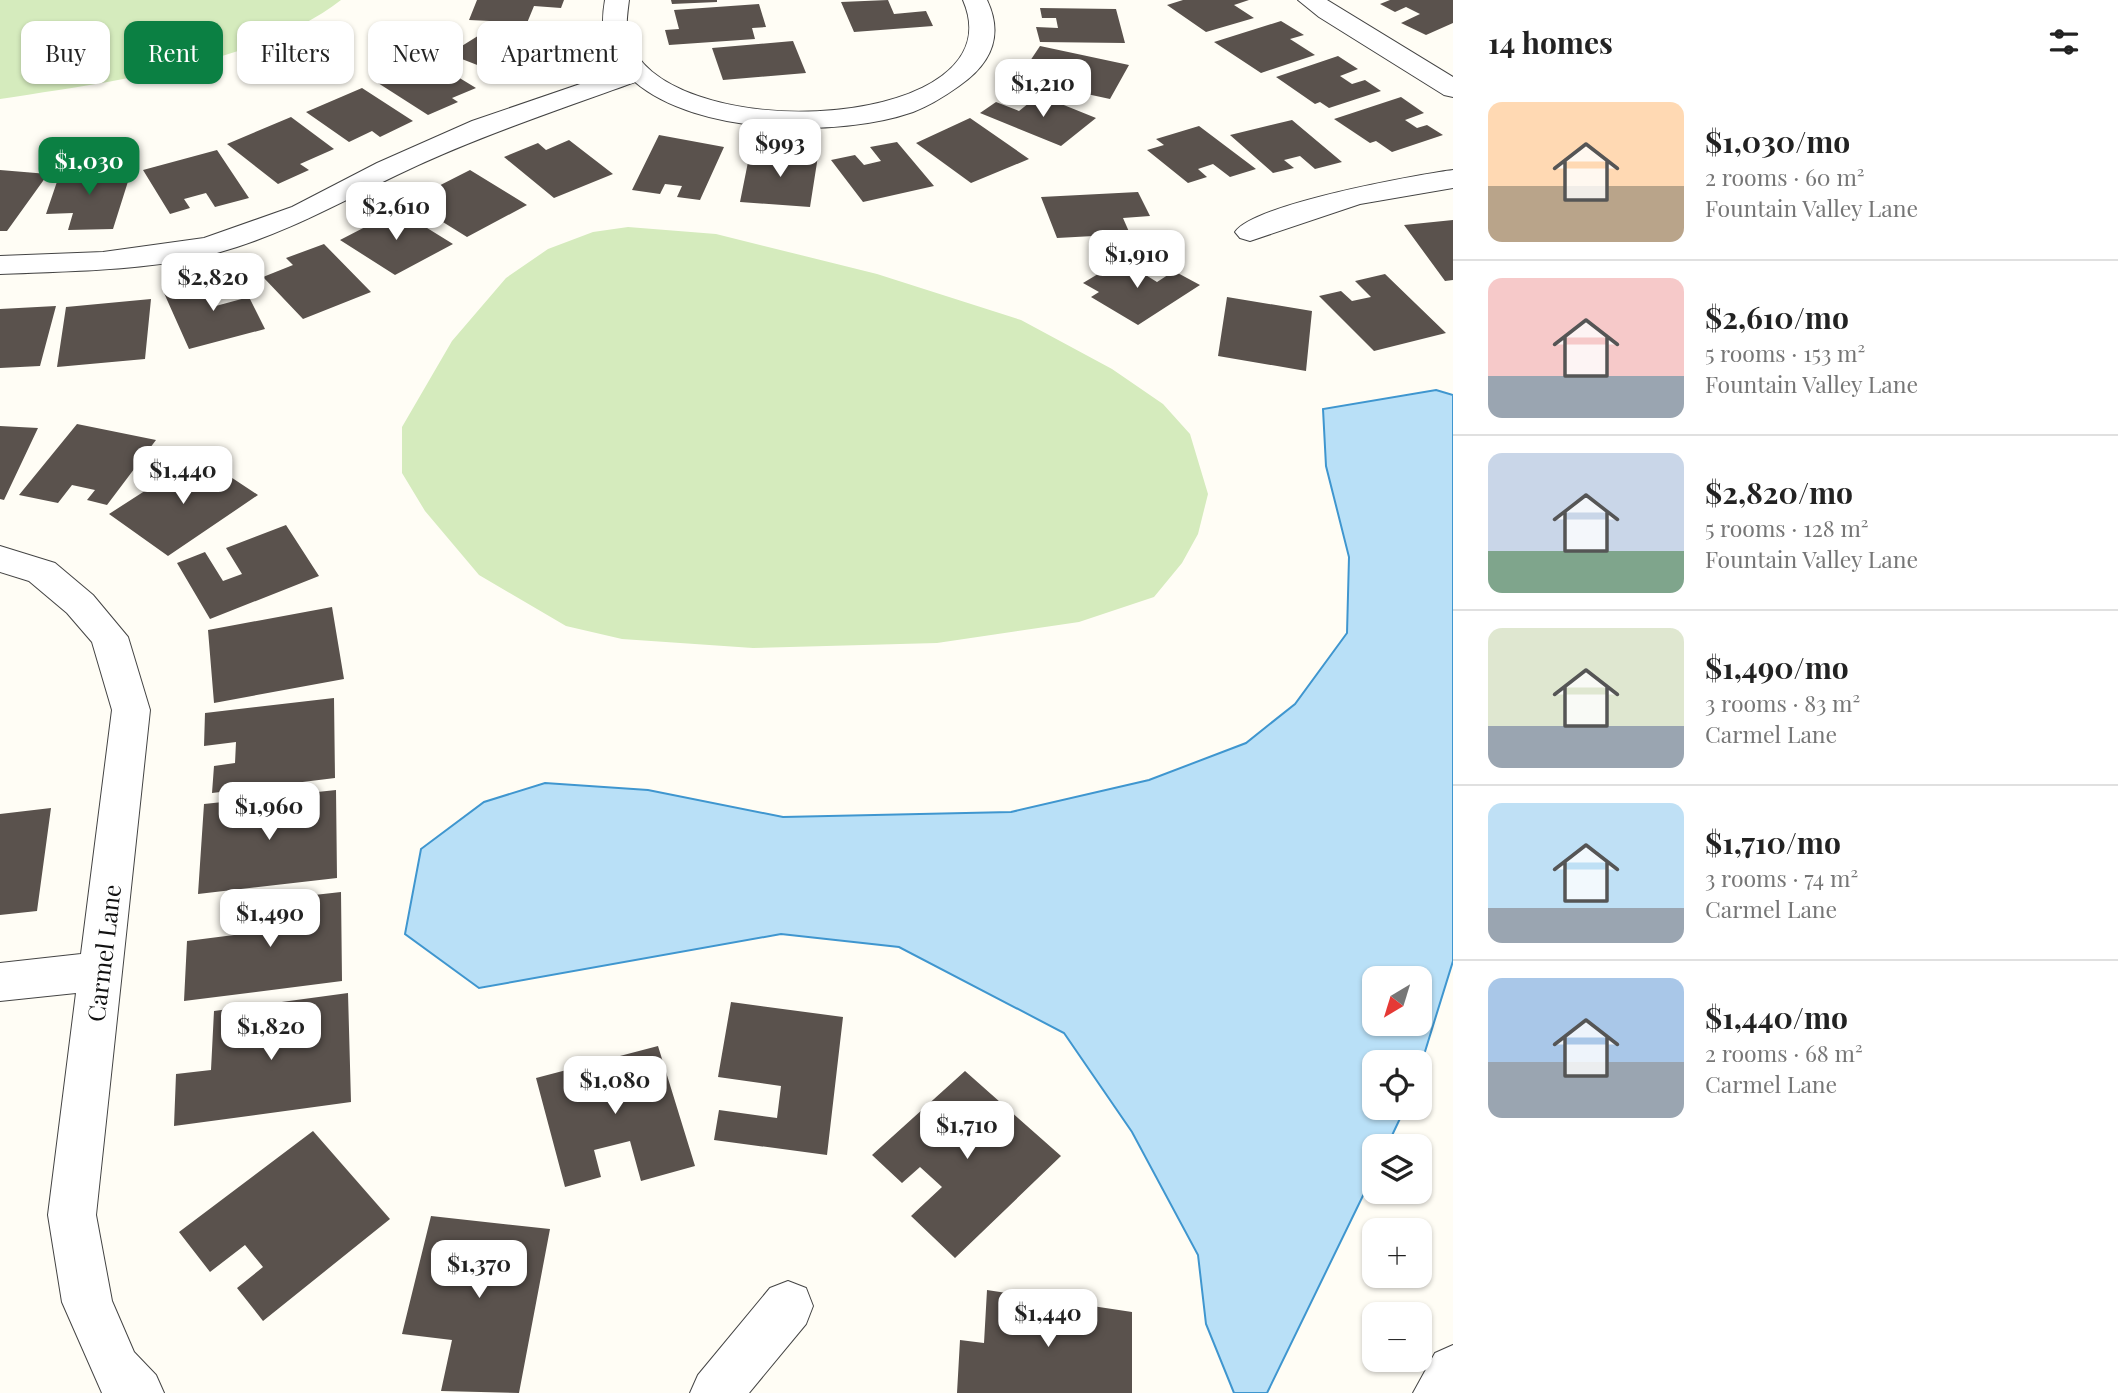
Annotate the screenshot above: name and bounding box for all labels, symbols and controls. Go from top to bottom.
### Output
chip: Buy [21,21,110,84]
chip: Rent [124,21,223,84]
chip: Filters [237,21,354,84]
chip: New [368,21,463,84]
chip: Apartment [477,21,642,84]
text: 14 homes [1488,22,1613,62]
icon: filters [2045,23,2083,61]
pin: $1,210 [986,60,1100,119]
text: $1,210 [1011,66,1075,97]
pin: $993 [739,120,821,179]
text: $1,030/mo [1705,121,1850,161]
text: $993 [755,126,805,157]
icon: home [1544,130,1628,214]
pin: $1,030 [32,138,146,197]
text: $1,030 [54,144,124,175]
text: 2 rooms · 60 m² [1705,161,1865,192]
pin: $2,610 [339,182,453,242]
text: $2,610 [362,189,430,220]
text: Fountain Valley Lane [1705,192,1918,223]
pin: $1,910 [1080,230,1194,290]
text: $1,910 [1105,237,1169,268]
pin: $2,820 [156,254,270,313]
text: $2,820 [177,260,249,291]
text: $2,610/mo [1705,297,1849,337]
icon: home [1544,306,1628,390]
text: 5 rooms · 153 m² [1705,337,1865,368]
text: Fountain Valley Lane [1705,368,1918,399]
pin: $1,440 [126,447,240,506]
text: $1,440 [149,453,217,484]
text: $2,820/mo [1705,472,1853,512]
icon: home [1544,481,1628,565]
text: 5 rooms · 128 m² [1705,512,1869,543]
text: Fountain Valley Lane [1705,543,1918,574]
text: $1,490/mo [1705,647,1849,687]
icon: home [1544,656,1628,740]
text: 3 rooms · 83 m² [1705,687,1860,718]
text: Carmel Lane [1705,718,1837,749]
pin: $1,960 [212,782,326,842]
text: $1,960 [235,789,303,820]
text: $1,710/mo [1705,822,1841,862]
icon: home [1544,831,1628,915]
text: 3 rooms · 74 m² [1705,862,1858,893]
street label: Carmel Lane [79,883,127,1023]
pin: $1,490 [213,890,327,949]
text: Carmel Lane [1705,893,1837,924]
text: $1,490 [236,896,304,927]
north arrow [1362,966,1432,1036]
map controls [1362,966,1432,1372]
text: $1,440/mo [1705,997,1848,1037]
pin: $1,820 [214,1002,328,1062]
icon: home [1544,1006,1628,1090]
text: $1,820 [237,1009,305,1040]
text: 2 rooms · 68 m² [1705,1037,1863,1068]
button: locate [1362,1050,1432,1120]
pin: $1,080 [558,1056,672,1116]
text: $1,080 [580,1063,650,1094]
text: Carmel Lane [1705,1068,1837,1099]
pin: $1,710 [910,1102,1024,1161]
text: $1,710 [936,1108,998,1139]
button: layers [1362,1134,1432,1204]
button: + [1362,1218,1432,1288]
pin: $1,370 [422,1240,536,1300]
text: $1,370 [447,1247,511,1278]
pin: $1,440 [991,1290,1105,1349]
text: $1,440 [1014,1296,1082,1327]
button: − [1362,1302,1432,1372]

